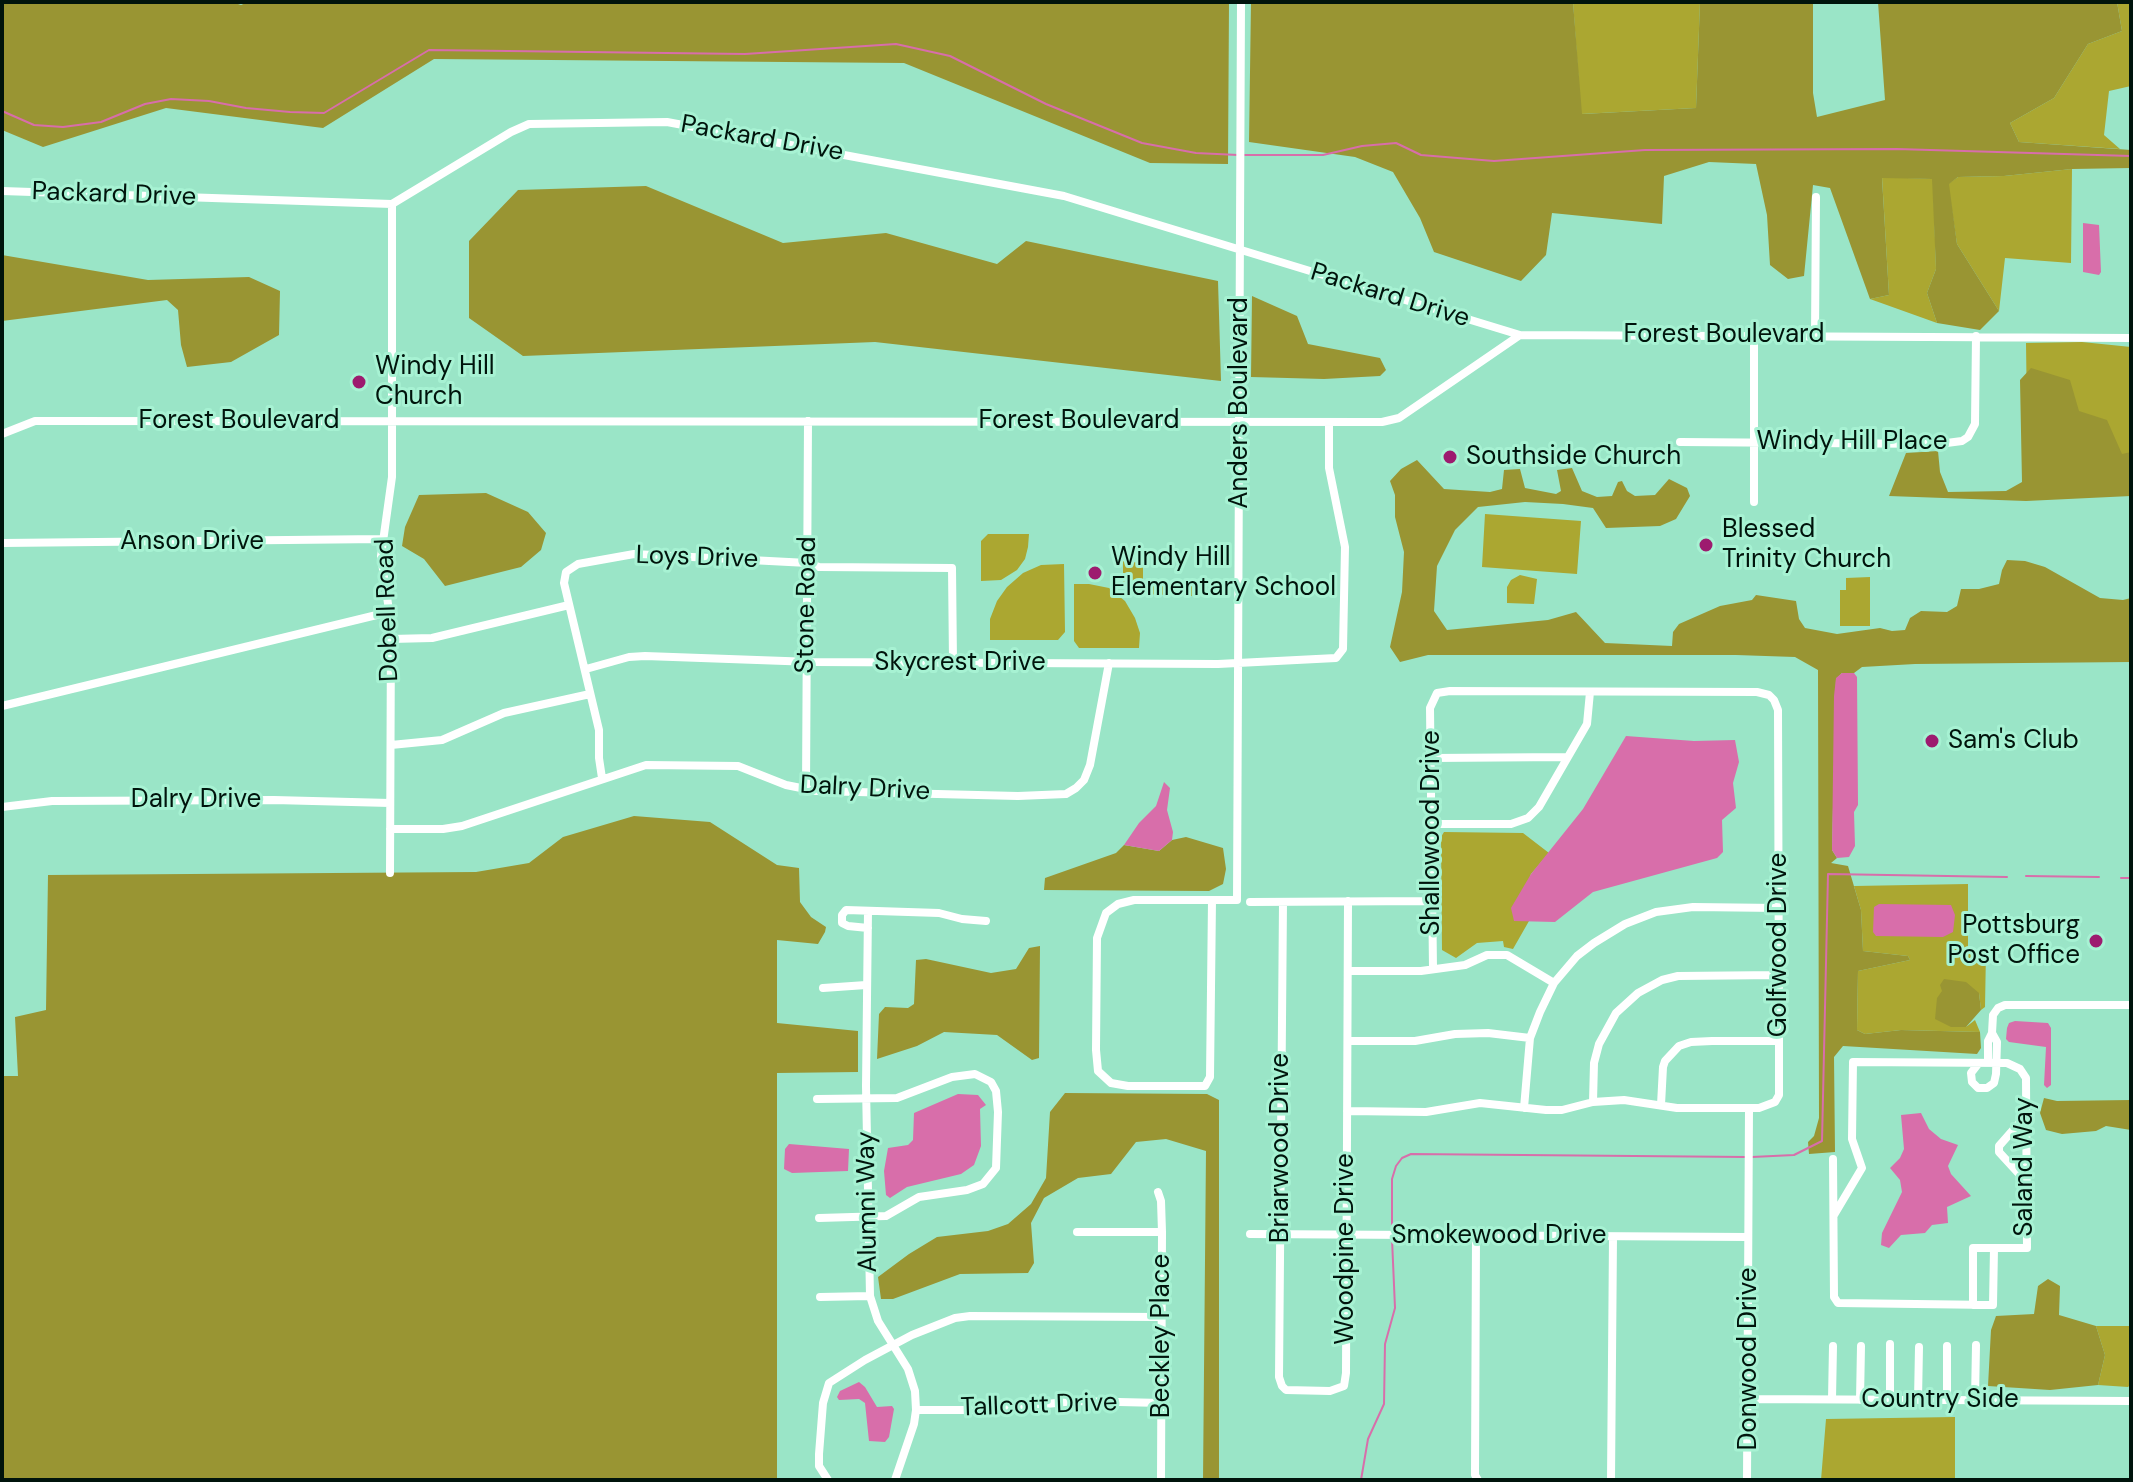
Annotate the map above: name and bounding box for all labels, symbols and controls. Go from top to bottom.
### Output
street label: Packard Drive [678,109,846,169]
street label: Packard Drive [31,177,197,213]
street label: Packard Drive [1307,257,1473,335]
street label: Anders Boulevard [1224,297,1256,509]
street label: Forest Boulevard [1624,319,1824,351]
place label: Windy Hill Church [375,351,495,412]
marker: Windy Hill Church [350,373,368,391]
street label: Forest Boulevard [139,405,339,437]
street label: Forest Boulevard [979,405,1179,437]
street label: Windy Hill Place [1756,426,1948,458]
place label: Southside Church [1466,441,1681,473]
marker: Southside Church [1441,448,1459,466]
place label: Blessed Trinity Church [1722,514,1891,576]
street label: Anson Drive [120,526,264,558]
street label: Stone Road [790,536,824,674]
marker: Blessed Trinity Church [1697,536,1715,554]
street label: Dobell Road [370,538,406,682]
street label: Loys Drive [635,540,759,576]
place label: Windy Hill Elementary School [1111,542,1336,604]
marker: Windy Hill Elementary School [1086,564,1104,582]
street label: Skycrest Drive [874,647,1046,679]
place label: Sam's Club [1948,725,2079,757]
street label: Shallowood Drive [1416,730,1448,936]
marker: Sam's Club [1923,732,1941,750]
street label: Dalry Drive [799,770,931,808]
street label: Dalry Drive [131,784,261,816]
street label: Golfwood Drive [1763,853,1795,1037]
place label: Pottsburg Post Office [1947,910,2080,972]
marker: Pottsburg Post Office [2087,932,2105,950]
street label: Briarwood Drive [1265,1053,1297,1243]
street label: Saland Way [2009,1097,2041,1237]
street label: Alumni Way [851,1131,885,1273]
street label: Woodpine Drive [1330,1153,1362,1345]
street label: Smokewood Drive [1391,1220,1607,1252]
street label: Beckley Place [1146,1254,1178,1418]
street label: Donwood Drive [1733,1267,1765,1451]
street label: Country Side [1861,1384,2019,1416]
street label: Tallcott Drive [960,1388,1118,1424]

